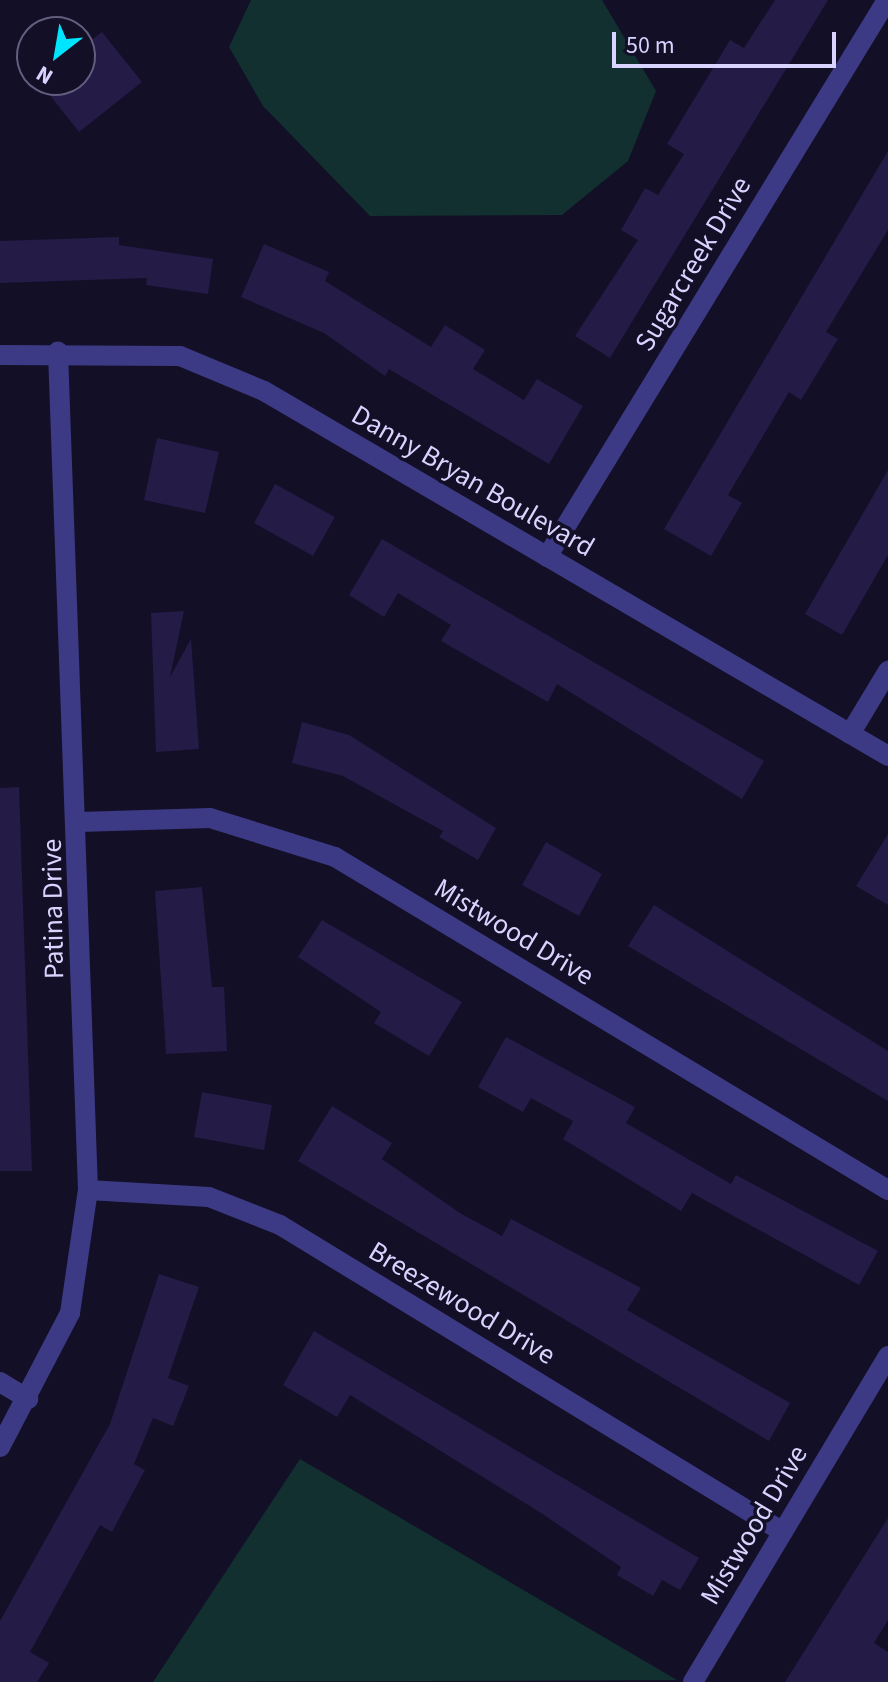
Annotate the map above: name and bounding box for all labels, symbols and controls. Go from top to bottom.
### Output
north arrow [16,16,96,96]
scale bar [616,16,840,66]
text: 50 m [626,28,675,63]
text: N [30,57,59,92]
street label: Sugarcreek Drive [628,171,758,357]
street label: Danny Bryan Boulevard [346,398,600,564]
street label: Patina Drive [35,838,71,980]
street label: Mistwood Drive [428,871,600,993]
street label: Breezewood Drive [363,1234,561,1372]
street label: Mistwood Drive [693,1439,815,1611]

